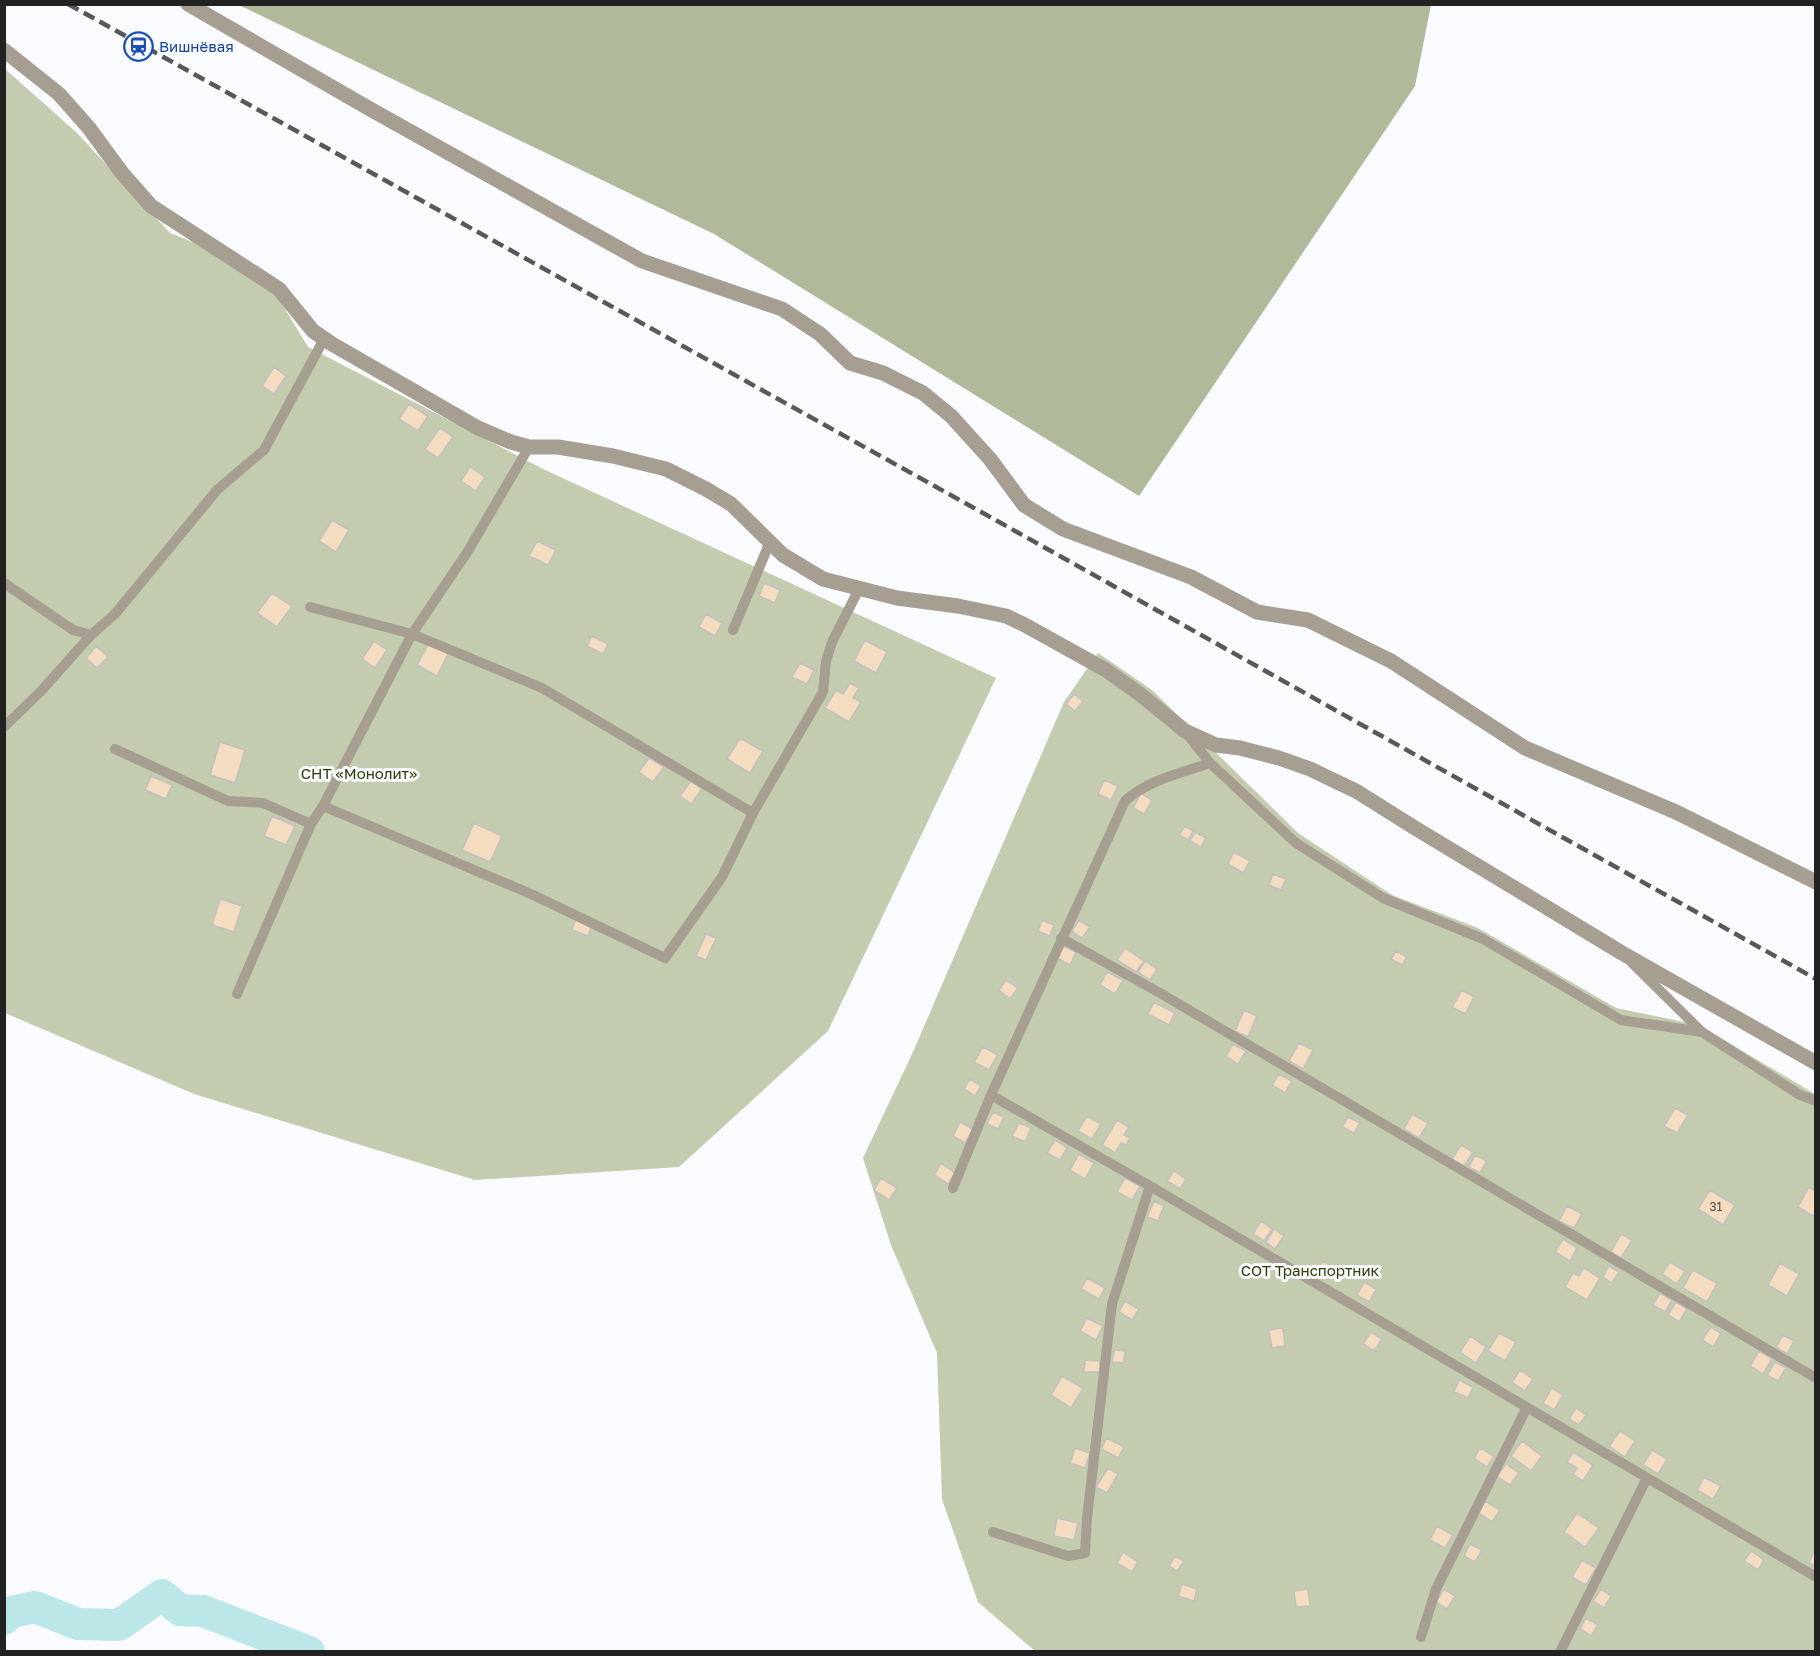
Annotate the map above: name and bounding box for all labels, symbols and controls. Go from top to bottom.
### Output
station icon: Вишнёвая [122,31,154,63]
place label: Вишнёвая [159,37,234,55]
park label: СНТ «Монолит» [301,764,417,782]
house number: 31 [1710,1199,1723,1214]
park label: СОТ Транспортник [1241,1261,1380,1279]

